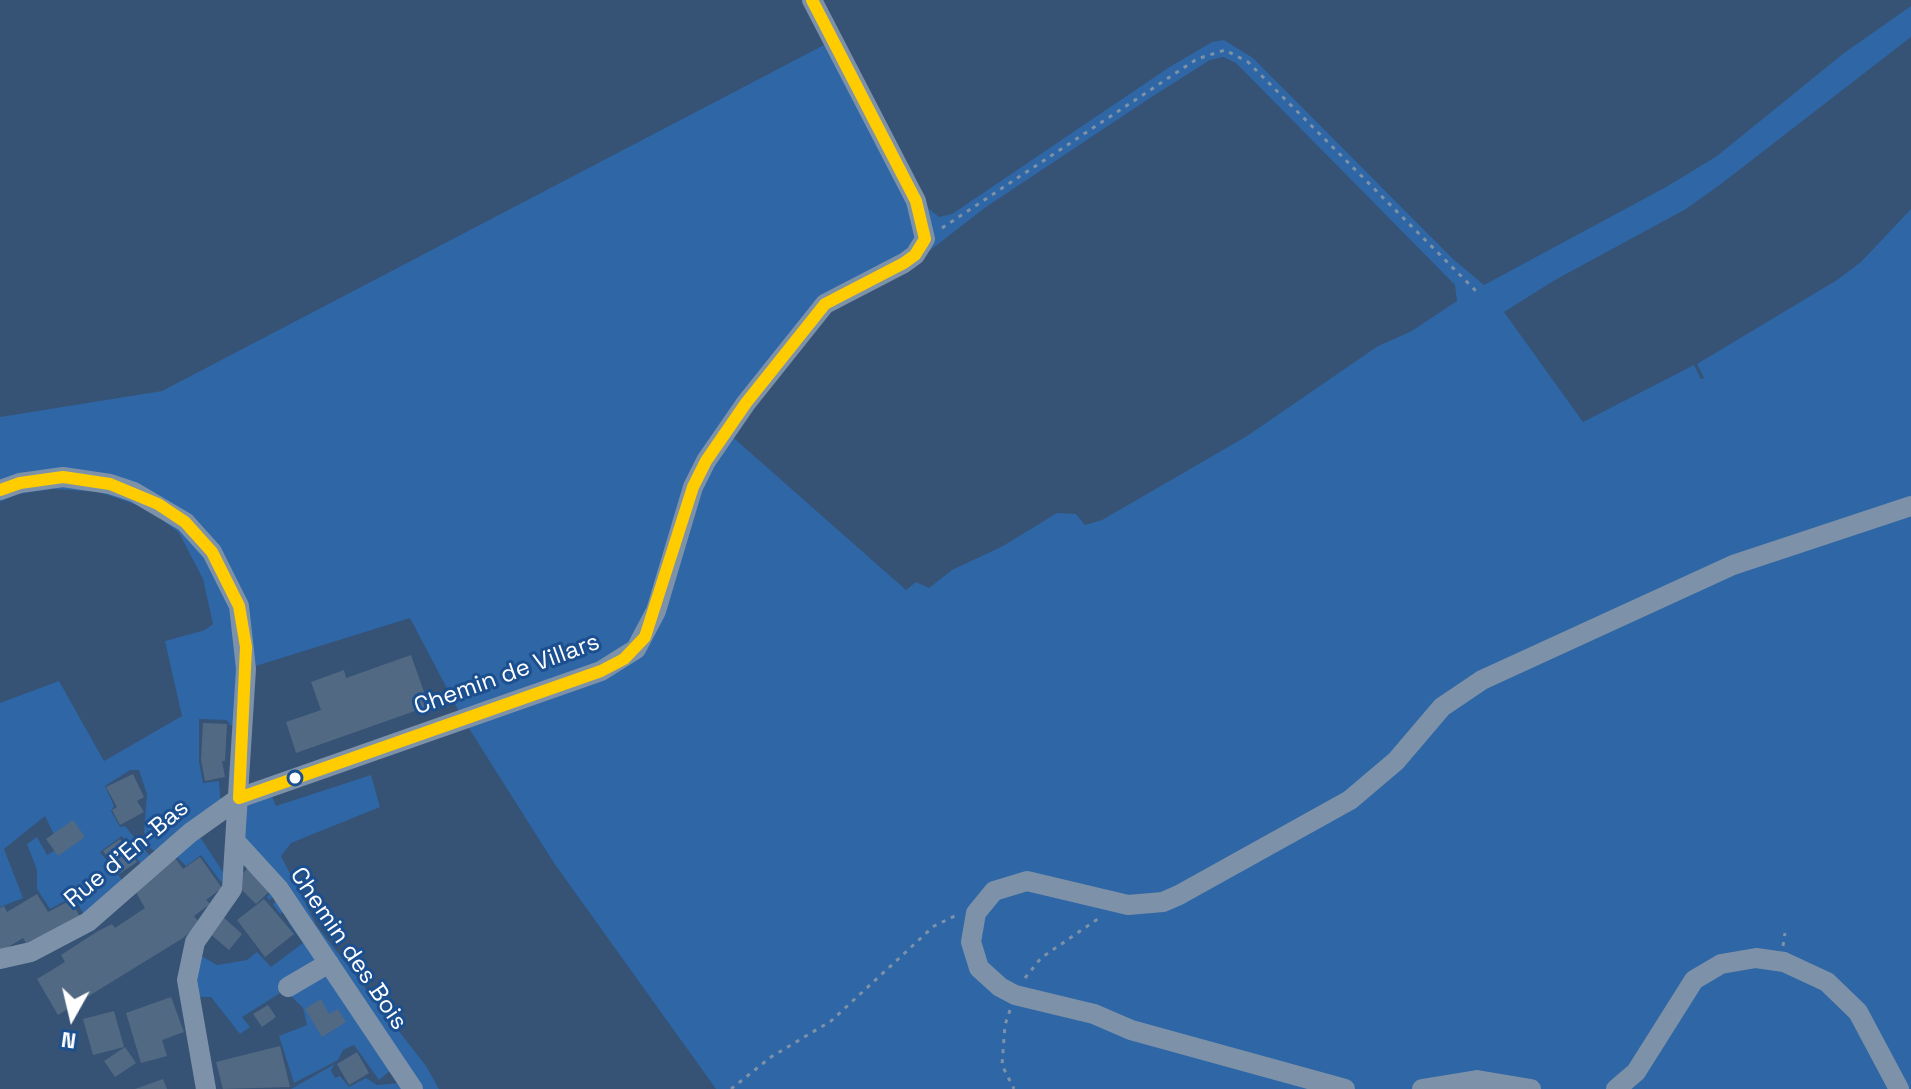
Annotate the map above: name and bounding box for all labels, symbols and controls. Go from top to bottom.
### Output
street label: Chemin de Villars [410,628,604,722]
unlabelled marker [287,770,303,786]
street label: Rue d'En-Bas [59,794,195,914]
street label: Chemin des Bois [283,862,413,1036]
north arrow [32,977,112,1057]
text: N [59,1026,78,1056]

